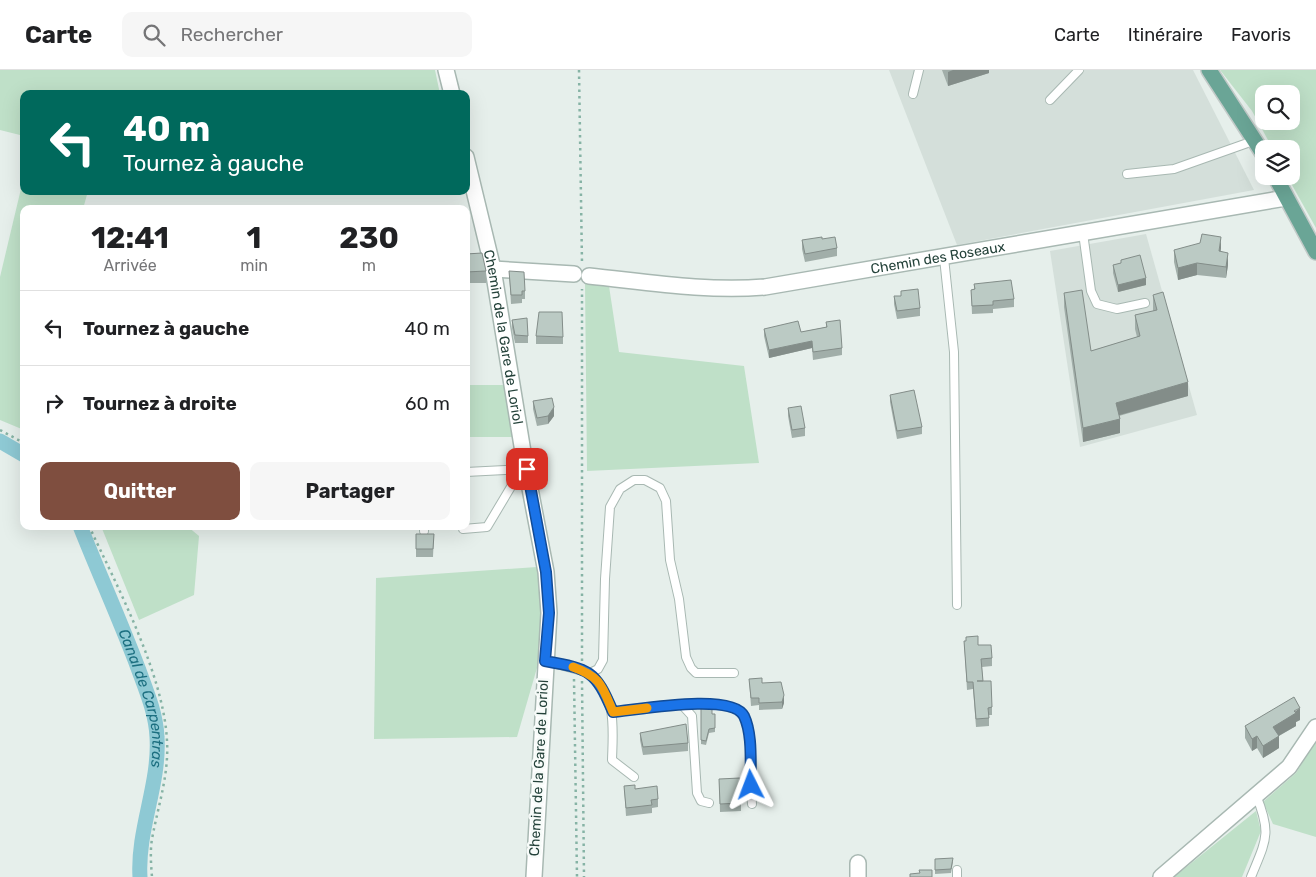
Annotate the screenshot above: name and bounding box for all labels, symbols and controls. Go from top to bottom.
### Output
search box [122,12,472,57]
text: Carte [25,21,92,49]
icon: search [140,21,168,49]
text: Rechercher [180,23,283,46]
text: Carte [1054,24,1100,46]
text: Itinéraire [1128,24,1203,46]
text: Favoris [1231,24,1291,46]
map controls [1255,85,1300,185]
button: search [1255,85,1300,130]
text: 40 m [123,108,210,150]
icon: left [40,110,105,175]
button: layers [1255,140,1300,185]
text: Tournez à gauche [123,150,304,177]
text: 12:41 [91,220,169,256]
text: 1 [247,220,262,256]
text: 230 [339,220,399,256]
street label: Chemin des Roseaux [869,238,1007,277]
street label: Chemin de la Gare de Loriol [480,248,527,426]
text: Arrivée [103,256,157,275]
text: min [240,256,268,275]
text: m [362,256,376,275]
icon: left [40,314,68,342]
text: Tournez à gauche [83,317,249,340]
text: 40 m [405,317,450,340]
icon: right [40,389,68,417]
text: Tournez à droite [83,392,237,415]
text: 60 m [405,392,450,415]
pin [506,448,548,490]
icon: arrive [513,455,541,483]
button: Quitter [40,462,240,520]
button: Partager [250,462,450,520]
water label: Canal de Carpentras [115,626,166,769]
street label: Chemin de la Gare de Loriol [526,679,552,857]
position arrow [724,758,776,810]

